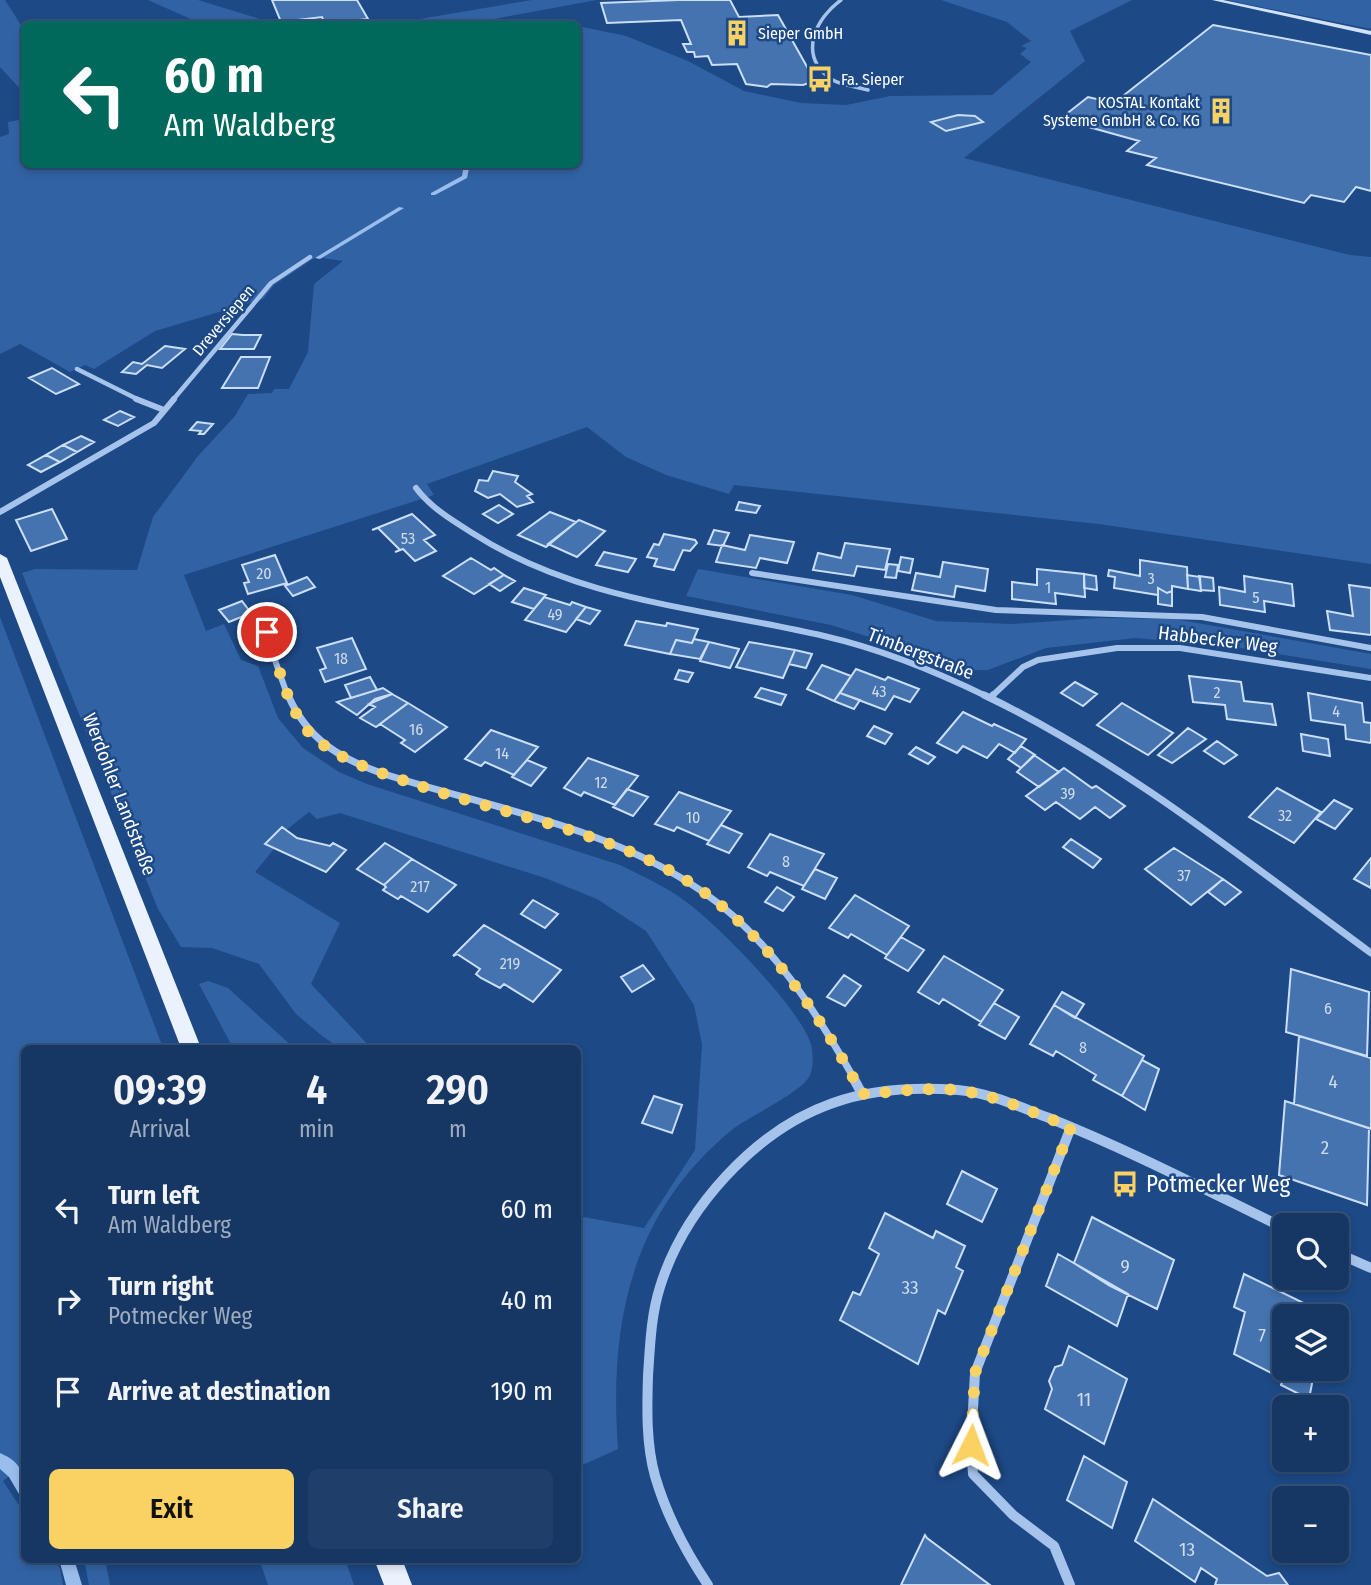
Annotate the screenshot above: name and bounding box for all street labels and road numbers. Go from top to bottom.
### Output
street label: Dreversiepen [188,281,258,359]
street label: Habbecker Weg [1157,621,1279,658]
street label: Timbergstraße [864,623,977,684]
street label: Werdohler Landstraße [78,710,161,879]

